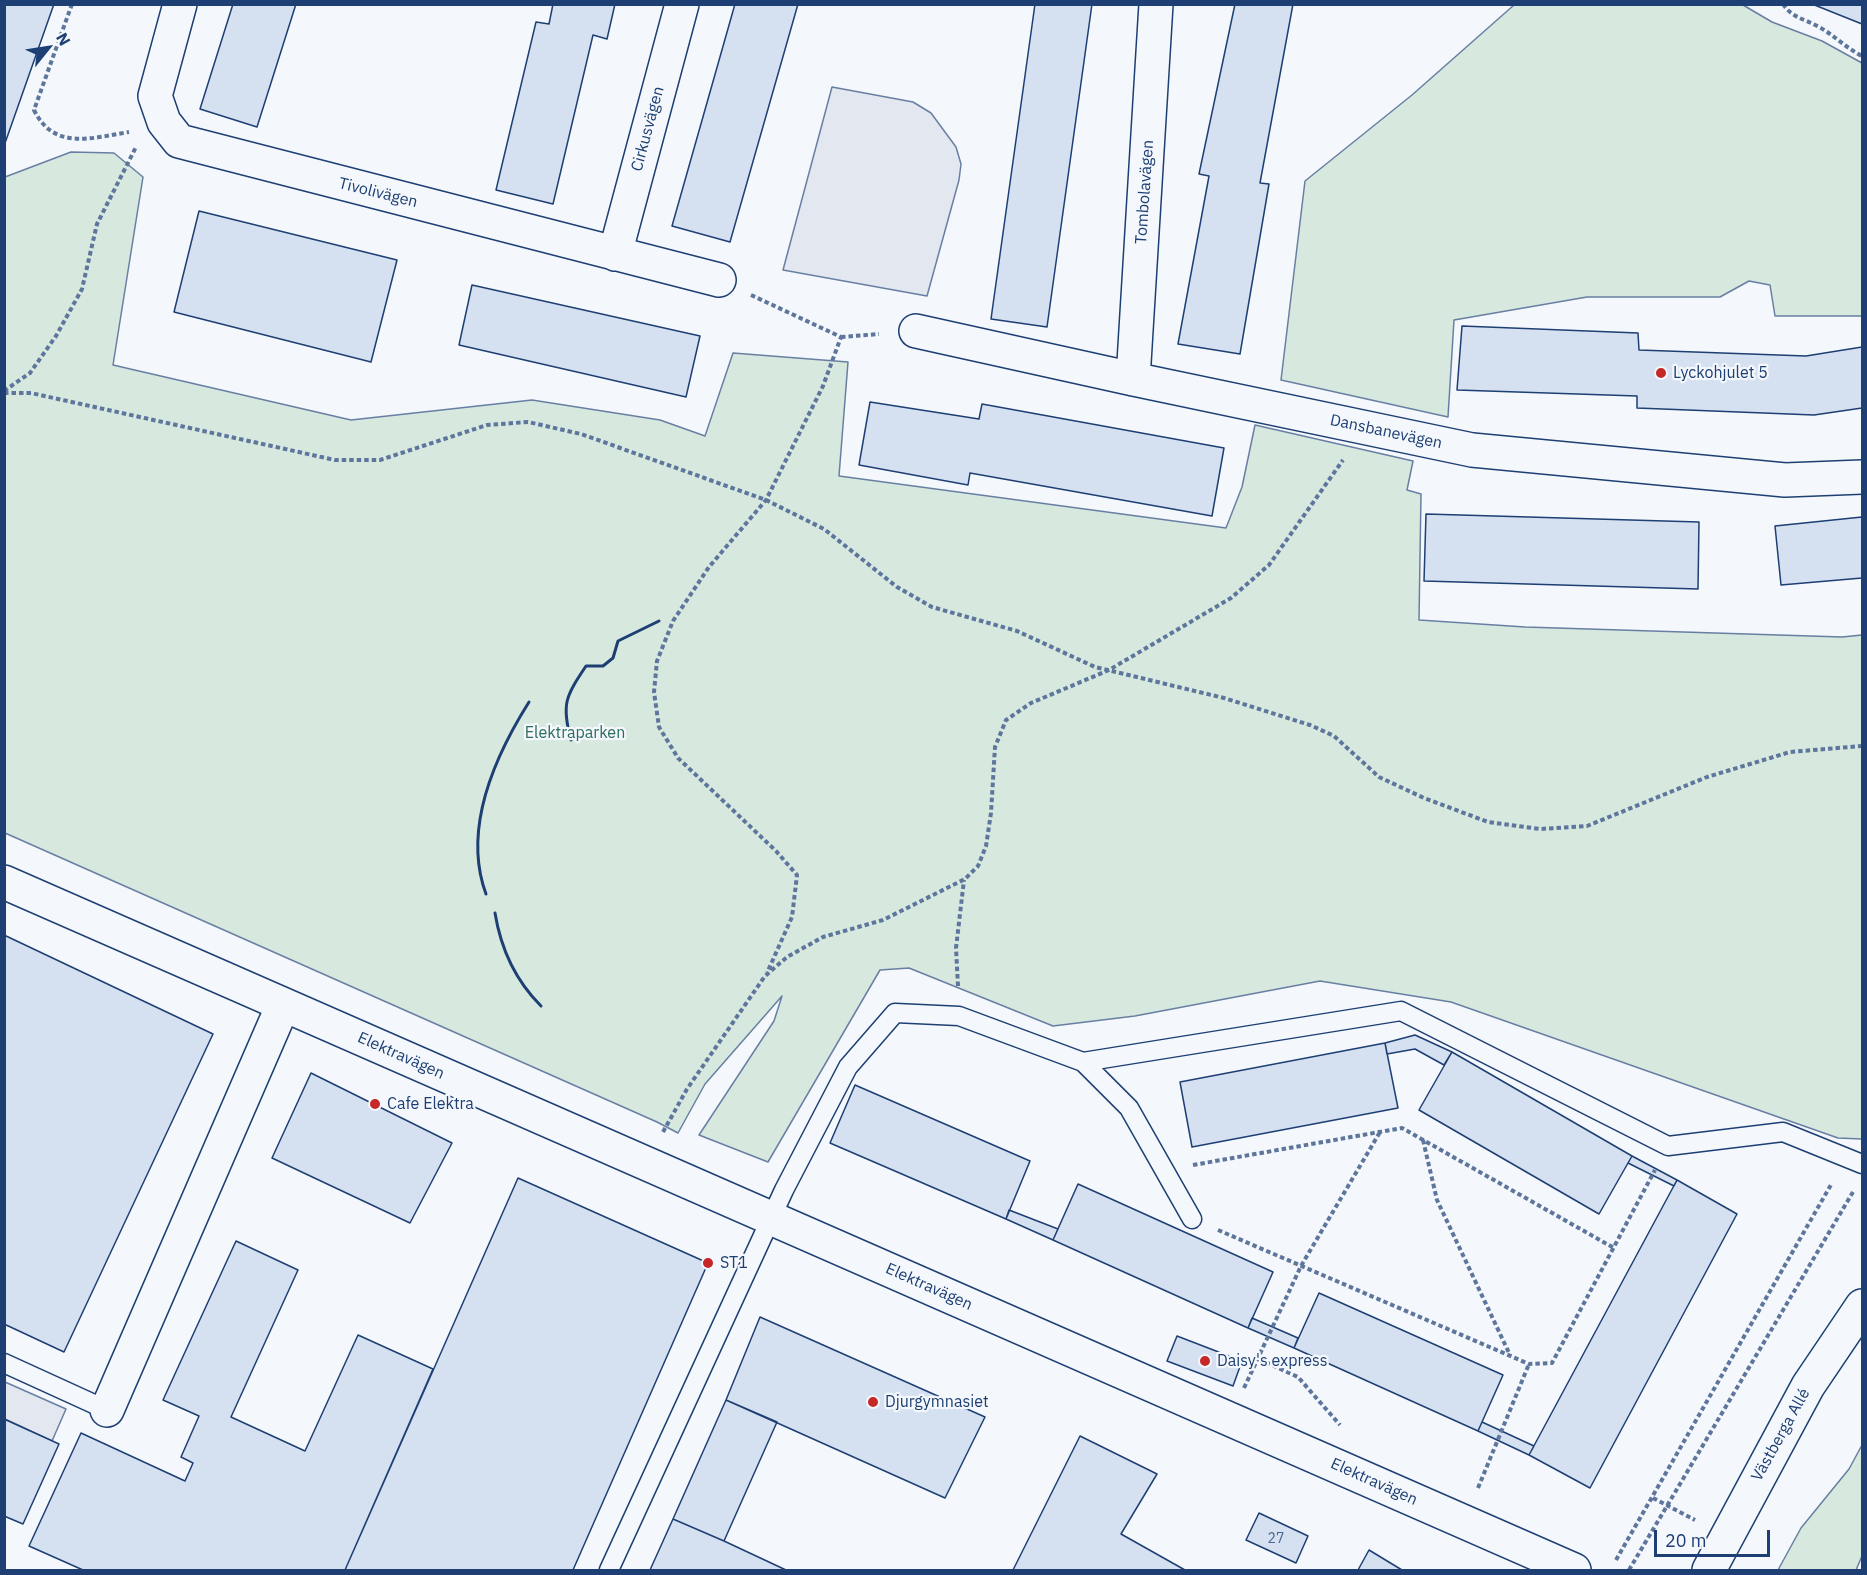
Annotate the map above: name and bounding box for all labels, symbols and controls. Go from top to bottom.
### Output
north arrow [18,18,78,78]
text: N [52,29,75,49]
street label: Cirkusvägen [627,84,669,174]
street label: Tombolavägen [1132,139,1158,245]
street label: Tivolivägen [337,174,419,212]
place label: Lyckohjulet 5 [1673,363,1768,383]
marker: Lyckohjulet 5 [1654,366,1668,380]
street label: Dansbanevägen [1328,411,1444,453]
park label: Elektraparken [525,723,625,743]
street label: Elektravägen [355,1028,447,1084]
place label: Cafe Elektra [387,1094,474,1114]
marker: Cafe Elektra [368,1097,382,1111]
place label: ST1 [720,1253,748,1273]
marker: ST1 [701,1256,715,1270]
street label: Elektravägen [883,1259,975,1315]
place label: Daisy's express [1217,1351,1328,1371]
marker: Daisy's express [1198,1354,1212,1368]
street label: Västberga Allé [1748,1385,1814,1485]
place label: Djurgymnasiet [885,1392,989,1412]
marker: Djurgymnasiet [866,1395,880,1409]
street label: Elektravägen [1328,1454,1420,1510]
scale bar [1657,1518,1772,1556]
text: 20 m [1665,1529,1707,1552]
house number: 27 [1268,1531,1284,1547]

